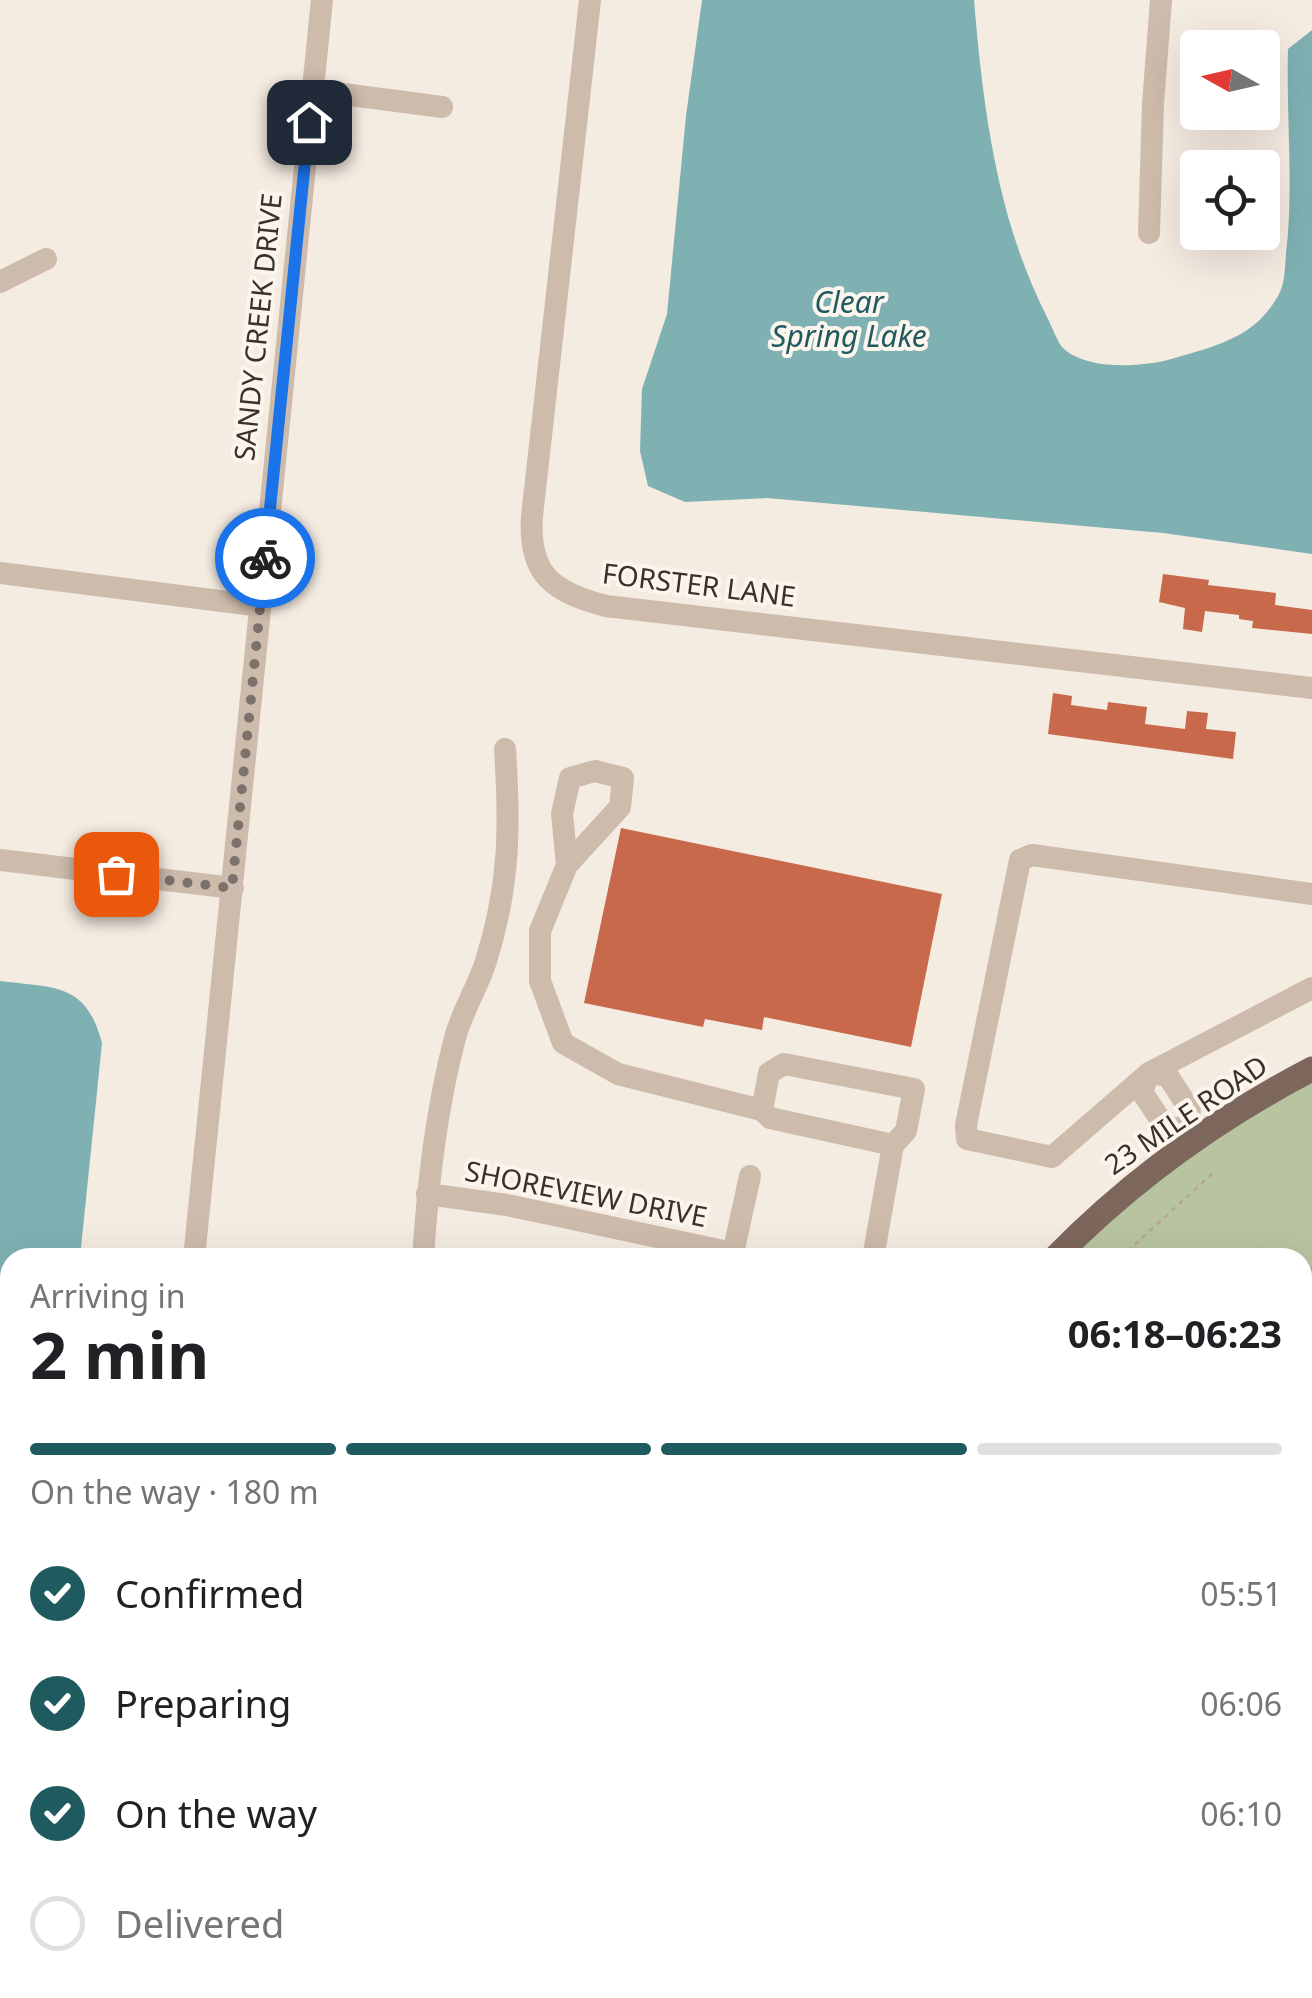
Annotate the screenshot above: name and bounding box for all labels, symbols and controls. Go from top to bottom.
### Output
north arrow [1180,30,1280,130]
map controls [1180,30,1280,250]
pin [267,80,352,165]
icon: home [282,95,337,150]
button: locate [1180,150,1280,250]
street label: SANDY CREEK DRIVE [224,191,290,462]
water label: Clear Spring Lake [771,281,927,356]
courier [215,508,315,608]
icon: bike [238,531,293,586]
street label: FORSTER LANE [600,553,798,615]
pin [74,832,159,917]
icon: bag [89,847,144,902]
street label: 23 MILE ROAD [1097,1046,1274,1183]
street label: SHOREVIEW DRIVE [462,1151,710,1235]
text: Arriving in [30,1274,185,1317]
text: 06:18–06:23 [1068,1307,1282,1359]
text: 2 min [30,1310,209,1398]
text: On the way · 180 m [30,1470,319,1513]
icon: check [30,1566,85,1621]
text: Confirmed [115,1567,304,1619]
text: 05:51 [1200,1572,1282,1615]
icon: check [30,1676,85,1731]
text: Preparing [115,1677,291,1729]
text: 06:06 [1200,1682,1282,1725]
icon: check [30,1786,85,1841]
text: On the way [115,1787,317,1839]
text: 06:10 [1200,1792,1282,1835]
text: Delivered [115,1897,284,1949]

